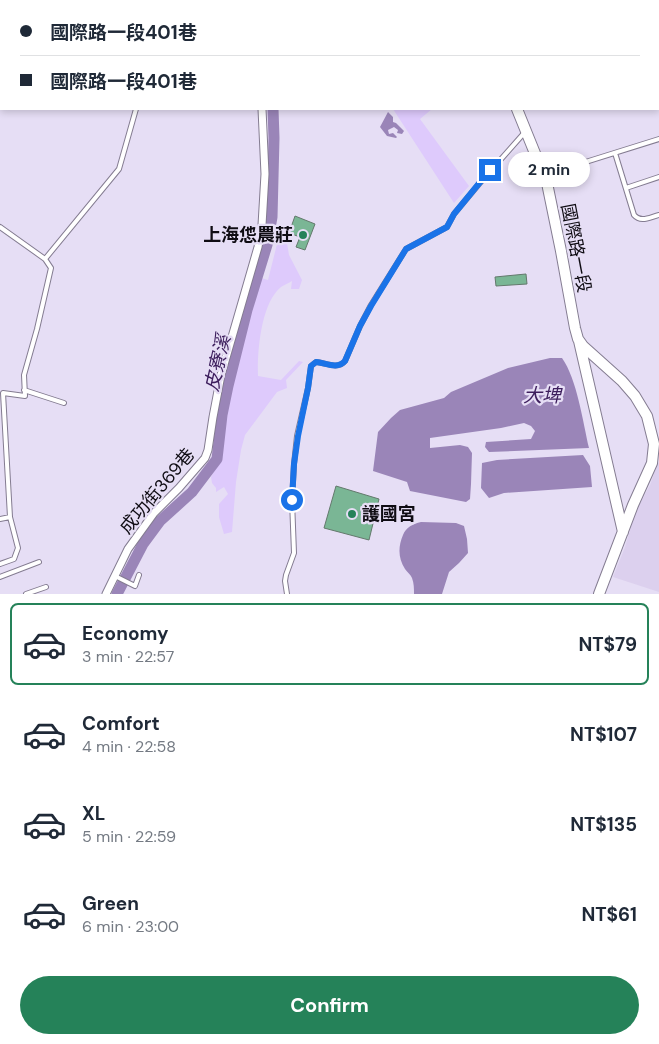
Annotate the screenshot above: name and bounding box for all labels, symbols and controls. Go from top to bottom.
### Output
text: 國際路一段401巷 [50,20,197,45]
text: 國際路一段401巷 [50,69,197,94]
callout: 2 min [508,152,590,188]
route end [479,159,501,181]
text: 2 min [528,159,570,180]
street label: 國際路一段 [556,202,596,294]
place label: 上海怹農莊 [203,223,293,247]
marker: 上海怹農莊 [297,229,309,241]
water label: 皮寮溪 [199,330,237,394]
water label: 大埤 [523,383,563,408]
street label: 成功街369巷 [114,443,200,539]
route start [281,489,303,511]
place label: 護國宮 [362,502,416,526]
marker: 護國宮 [346,508,358,520]
text: Economy [82,621,169,646]
icon: car [22,622,67,667]
text: NT$79 [578,632,637,657]
text: 3 min · 22:57 [82,646,174,667]
text: Comfort [82,711,160,736]
icon: car [22,712,67,757]
text: NT$107 [570,722,637,747]
text: 4 min · 22:58 [82,736,176,757]
text: XL [82,801,105,826]
icon: car [22,802,67,847]
text: NT$135 [570,812,637,837]
text: 5 min · 22:59 [82,826,176,847]
text: Green [82,891,139,916]
icon: car [22,892,67,937]
text: NT$61 [582,902,637,927]
text: 6 min · 23:00 [82,916,179,937]
button: Confirm [20,976,639,1034]

